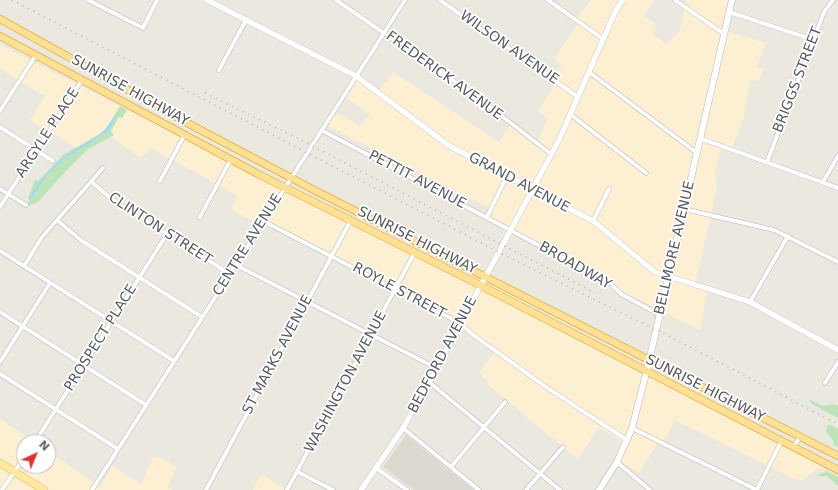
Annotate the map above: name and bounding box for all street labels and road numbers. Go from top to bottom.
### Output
street label: WILSON AVENUE [456,7,562,89]
street label: BRIGGS STREET [770,25,826,135]
street label: FREDERICK AVENUE [382,28,506,124]
street label: SUNRISE HIGHWAY [68,52,192,130]
street label: ARGYLE PLACE [13,85,83,181]
street label: PETTIT AVENUE [365,147,469,213]
street label: GRAND AVENUE [466,149,572,217]
street label: BELLMORE AVENUE [651,179,699,317]
street label: CLINTON STREET [105,189,215,269]
street label: CENTRE AVENUE [210,191,286,299]
street label: SUNRISE HIGHWAY [354,204,480,278]
street label: BROADWAY [536,239,614,293]
street label: ROYLE STREET [350,259,448,323]
street label: PROSPECT PLACE [61,282,141,394]
street label: ST MARKS AVENUE [239,293,317,417]
street label: BEDFORD AVENUE [405,294,481,416]
street label: WASHINGTON AVENUE [301,308,391,456]
street label: SUNRISE HIGHWAY [642,352,768,426]

